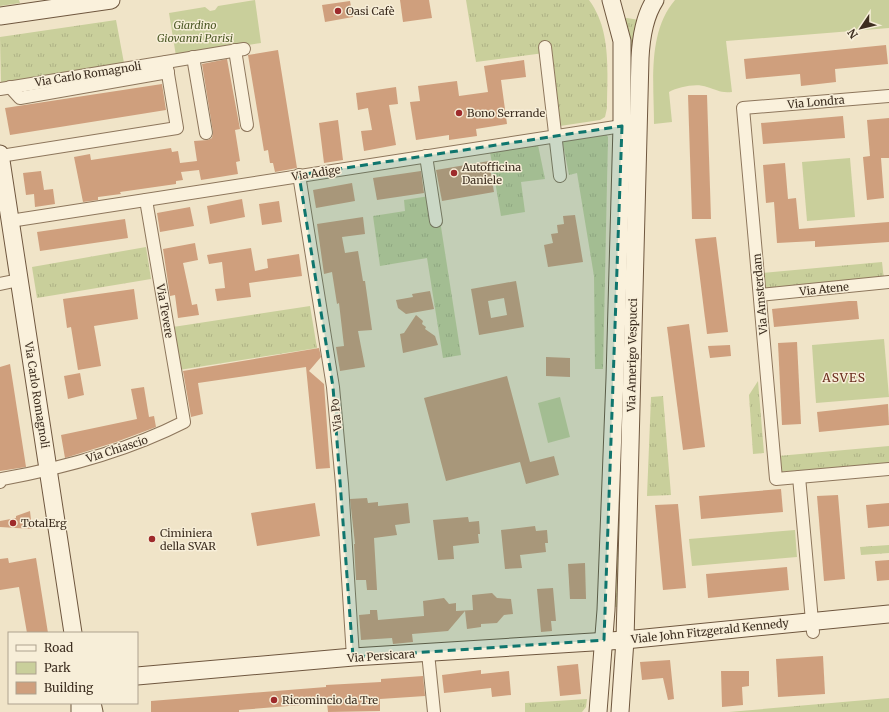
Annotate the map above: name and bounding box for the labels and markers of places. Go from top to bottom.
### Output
place label: Oasi Cafè [346,4,395,18]
marker: Oasi Cafè [333,6,343,16]
place label: Bono Serrande [467,106,546,120]
marker: Bono Serrande [454,108,464,118]
place label: Autofficina Daniele [461,160,521,187]
marker: Autofficina Daniele [449,168,459,178]
place label: TotalErg [21,516,67,530]
marker: TotalErg [8,518,18,528]
place label: Ciminiera della SVAR [160,526,216,553]
marker: Ciminiera della SVAR [147,534,157,544]
place label: Ricomincio da Tre [282,693,378,707]
marker: Ricomincio da Tre [269,695,279,705]

